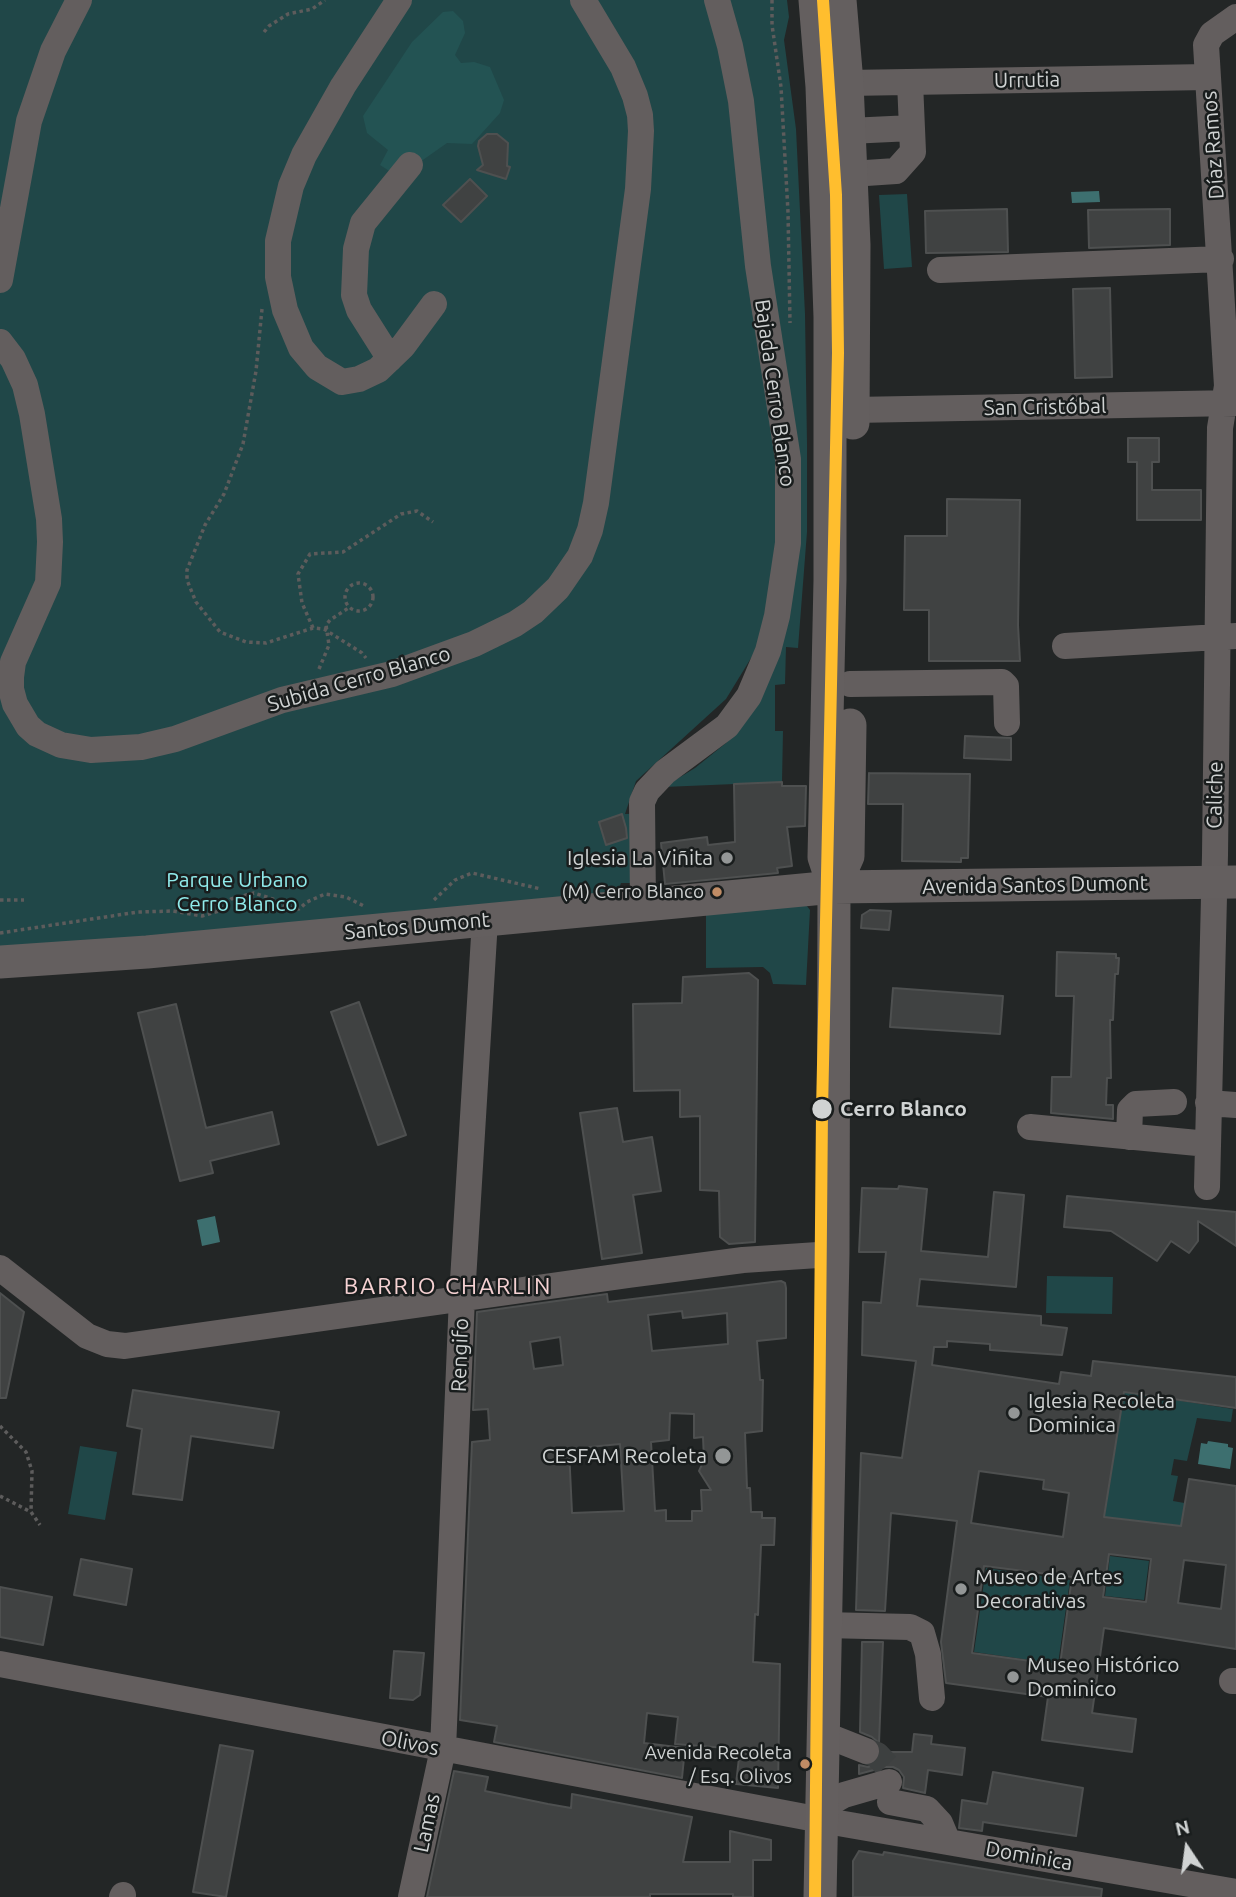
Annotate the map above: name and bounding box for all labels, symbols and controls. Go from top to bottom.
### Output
street label: Urrutia [994,67,1060,93]
street label: Díaz Ramos [1197,90,1229,200]
street label: Bajada Cerro Blanco [749,298,801,488]
street label: San Cristóbal [983,393,1107,421]
street label: Subida Cerro Blanco [265,641,453,717]
street label: Caliche [1202,761,1228,829]
place label: Iglesia La Viñita [567,845,713,871]
marker: Iglesia La Viñita [719,850,735,866]
park label: Parque Urbano Cerro Blanco [166,867,308,917]
street label: Avenida Santos Dumont [922,870,1148,900]
place label: (M) Cerro Blanco [562,881,704,903]
marker: (M) Cerro Blanco [710,885,724,899]
street label: Santos Dumont [343,907,491,945]
place label: Cerro Blanco [840,1096,967,1122]
marker: Cerro Blanco [810,1097,834,1121]
district label: BARRIO CHARLIN [345,1272,551,1300]
street label: Rengifo [446,1318,474,1392]
place label: Iglesia Recoleta Dominica [1028,1388,1175,1438]
marker: Iglesia Recoleta Dominica [1006,1405,1022,1421]
place label: CESFAM Recoleta [542,1443,707,1469]
marker: CESFAM Recoleta [713,1446,733,1466]
place label: Museo de Artes Decorativas [975,1564,1122,1614]
marker: Museo de Artes Decorativas [953,1581,969,1597]
place label: Museo Histórico Dominico [1027,1652,1179,1702]
marker: Museo Histórico Dominico [1005,1669,1021,1685]
street label: Olivos [379,1725,441,1761]
place label: Avenida Recoleta / Esq. Olivos [645,1742,792,1786]
marker: Avenida Recoleta / Esq. Olivos [798,1757,812,1771]
street label: Lamas [408,1791,446,1855]
north arrow [1152,1813,1222,1883]
text: N [1173,1815,1192,1840]
street label: Dominica [984,1836,1074,1876]

